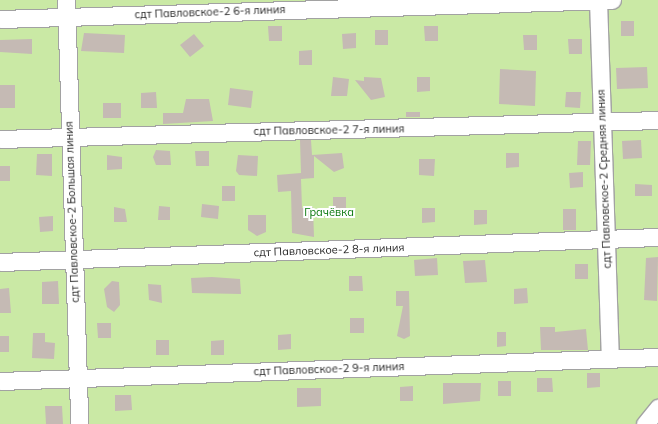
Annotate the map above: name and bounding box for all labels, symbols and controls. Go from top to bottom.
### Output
street label: сдт Павловское-2 6-я линия [134,3,286,21]
street label: сдт Павловское-2 Средняя линия [594,89,614,269]
street label: сдт Павловское-2 Большая линия [62,121,82,303]
street label: сдт Павловское-2 7-я линия [253,122,405,138]
park label: Грачёвка [304,205,354,219]
street label: сдт Павловское-2 8-я линия [253,241,405,259]
street label: сдт Павловское-2 9-я линия [253,360,405,378]

